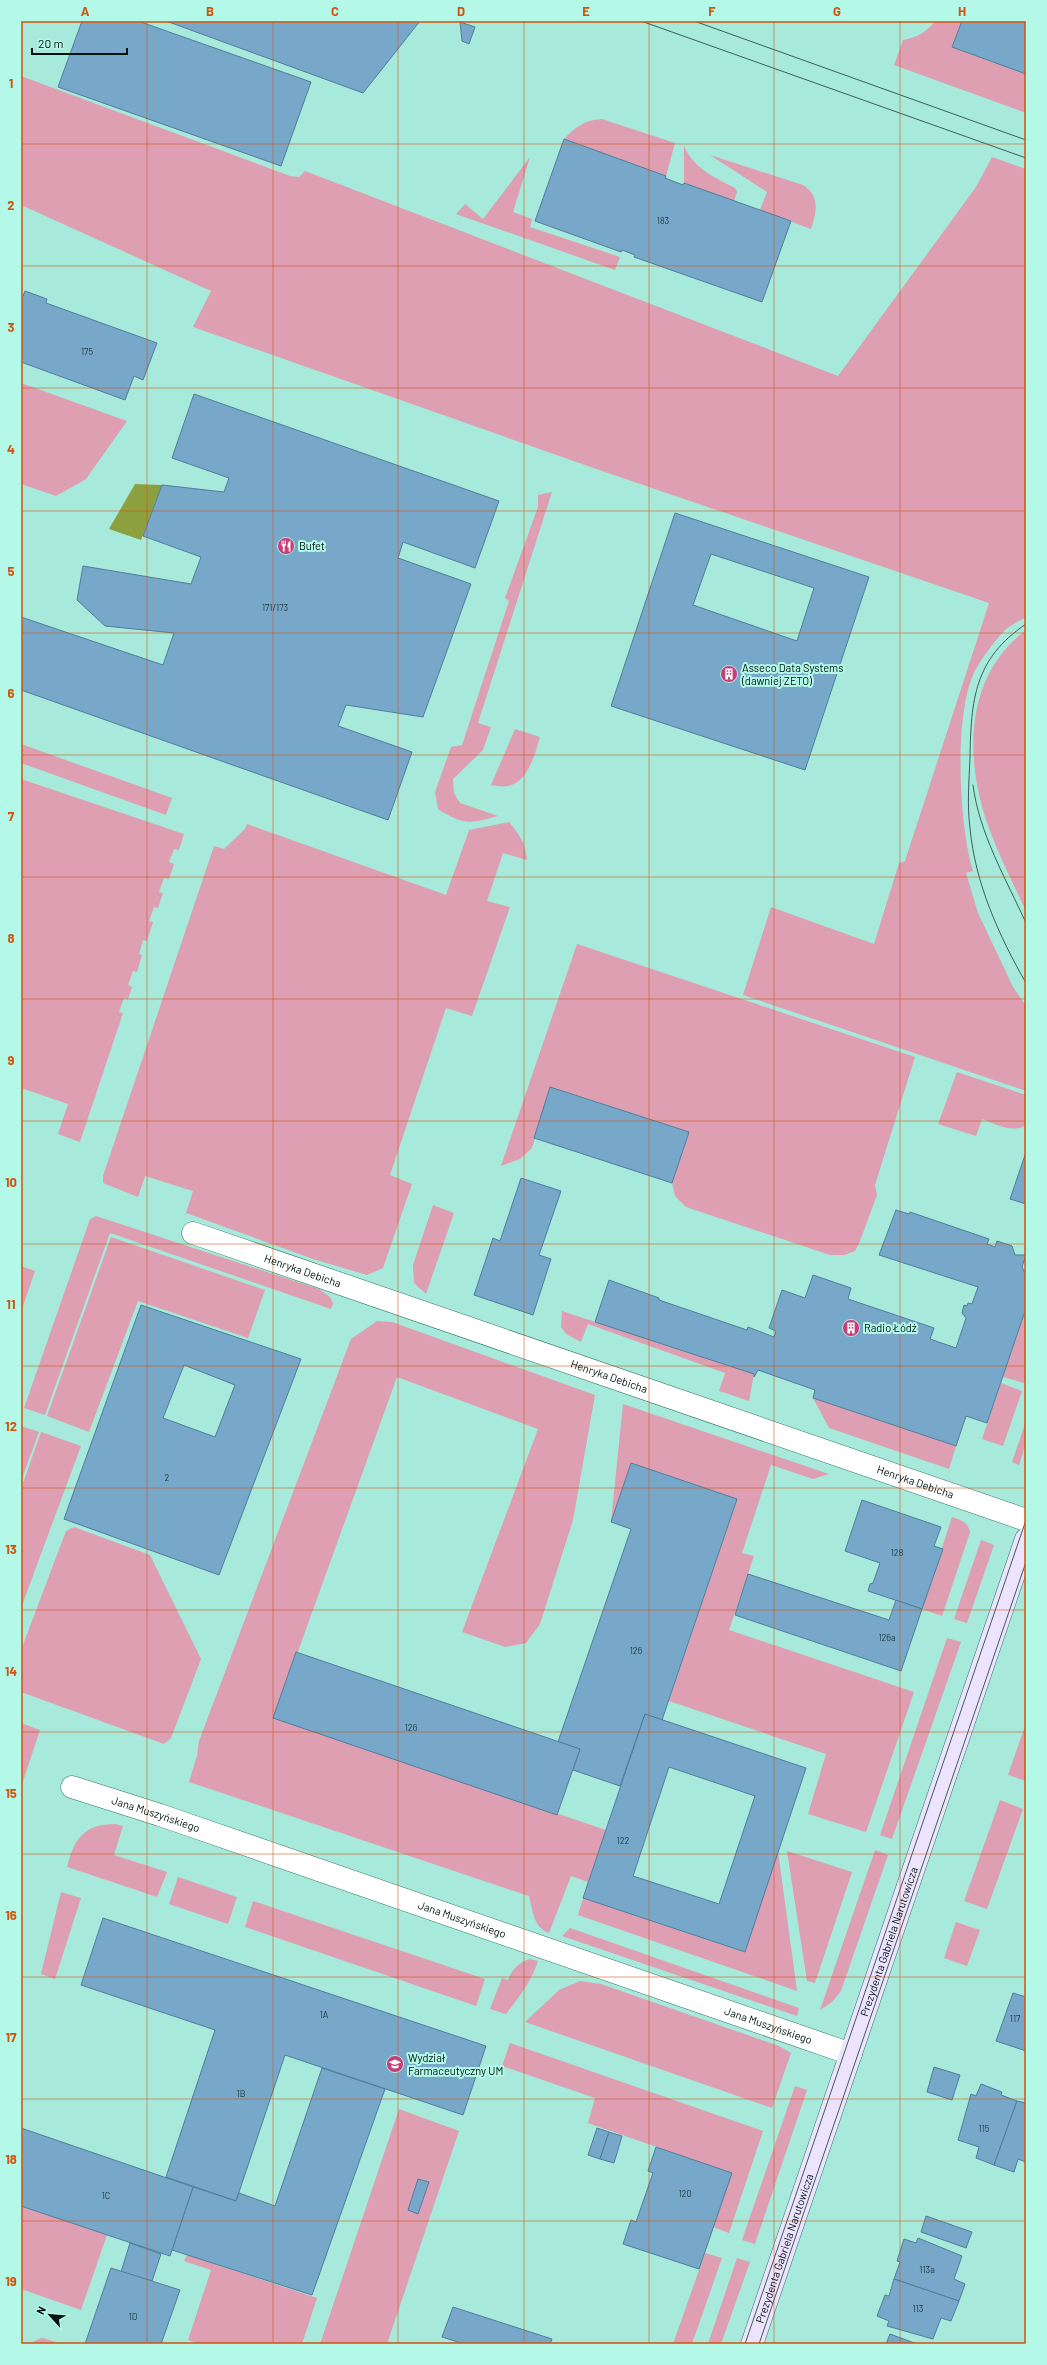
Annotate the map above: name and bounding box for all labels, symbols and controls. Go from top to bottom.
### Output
text: A [81,3,90,19]
text: B [206,3,214,19]
text: C [331,3,339,19]
text: D [457,3,465,19]
text: E [582,3,590,19]
text: F [708,3,716,19]
text: G [833,3,841,19]
text: H [958,3,966,19]
scale bar [32,30,127,56]
text: 20 m [38,36,64,50]
text: 1 [9,75,13,91]
text: 2 [7,197,15,213]
house number: 183 [657,215,670,226]
text: 3 [7,319,15,335]
house number: 175 [81,346,93,357]
text: 4 [7,441,15,457]
restaurant icon: Bufet [276,536,296,556]
place label: Bufet [299,539,325,552]
text: 5 [7,563,15,579]
house number: 171/173 [262,602,288,613]
place label: Asseco Data Systems (dawniej ZETO) [741,661,844,687]
building icon: Asseco Data Systems (dawniej ZETO) [719,664,739,684]
text: 6 [8,685,15,701]
text: 7 [8,808,15,824]
text: 8 [7,930,15,946]
text: 9 [8,1052,15,1068]
text: 10 [5,1174,17,1190]
street label: Henryka Debicha [263,1251,343,1290]
text: 11 [6,1296,16,1312]
building icon: Radio Łódź [841,1318,861,1338]
place label: Radio Łódź [864,1321,917,1334]
street label: Henryka Debicha [569,1357,649,1395]
text: 12 [5,1418,17,1434]
street label: Henryka Debicha [875,1462,956,1501]
house number: 2 [165,1472,170,1483]
text: 13 [5,1541,17,1557]
house number: 128 [891,1547,904,1558]
house number: 126a [878,1632,896,1643]
house number: 126 [630,1645,643,1656]
text: 14 [5,1663,17,1679]
house number: 126 [405,1722,418,1733]
text: 15 [5,1785,17,1801]
street label: Jana Muszyńskiego [110,1793,202,1834]
house number: 122 [617,1835,630,1846]
street label: Prezydenta Gabriela Narutowicza [857,1865,920,2018]
street label: Jana Muszyńskiego [417,1898,508,1940]
text: 16 [5,1907,17,1923]
street label: Jana Muszyńskiego [723,2004,814,2046]
house number: 1A [320,2009,329,2020]
house number: 117 [1010,2013,1021,2024]
text: 17 [5,2029,17,2045]
place label: Wydział Farmaceutyczny UM [408,2051,503,2077]
school or university icon: Wydział Farmaceutyczny UM [385,2054,405,2074]
house number: 1B [237,2088,245,2099]
house number: 115 [979,2123,990,2134]
text: 18 [5,2151,17,2167]
street label: Prezydenta Gabriela Narutowicza [753,2172,815,2325]
house number: 120 [678,2188,692,2199]
house number: 1C [102,2190,110,2201]
house number: 113a [919,2264,935,2275]
text: 19 [5,2273,17,2289]
north arrow [30,2295,70,2335]
house number: 113 [913,2303,924,2314]
text: N [33,2304,48,2316]
house number: 1D [129,2311,137,2322]

